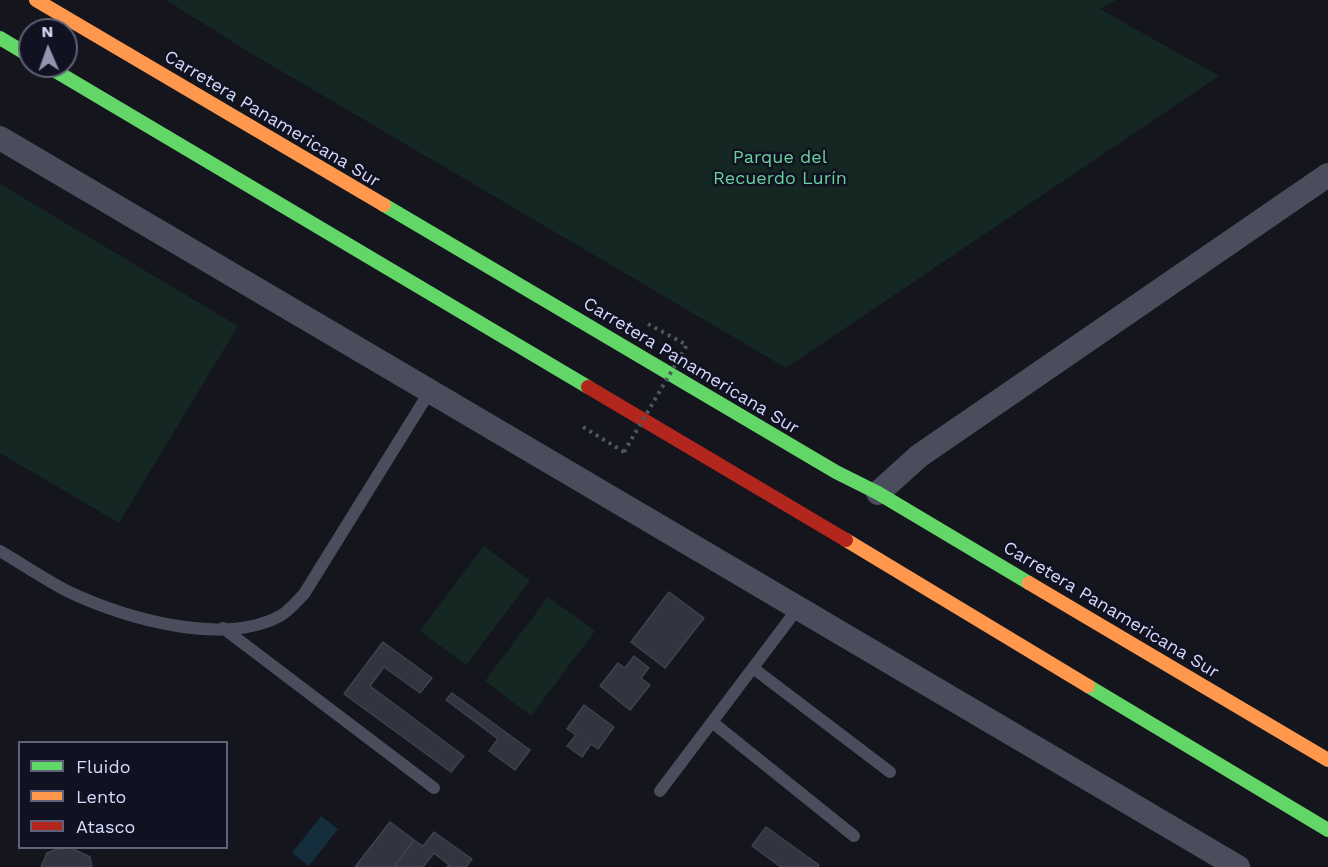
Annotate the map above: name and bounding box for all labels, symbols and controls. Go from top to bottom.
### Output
north arrow [18,18,78,78]
text: N [41,22,54,41]
street label: Carretera Panamericana Sur [160,46,384,192]
park label: Parque del Recuerdo Lurín [713,147,847,190]
street label: Carretera Panamericana Sur [579,293,803,439]
street label: Carretera Panamericana Sur [999,537,1223,683]
legend [18,741,228,849]
text: Fluido [76,756,130,777]
text: Lento [76,786,126,807]
text: Atasco [76,816,135,837]

